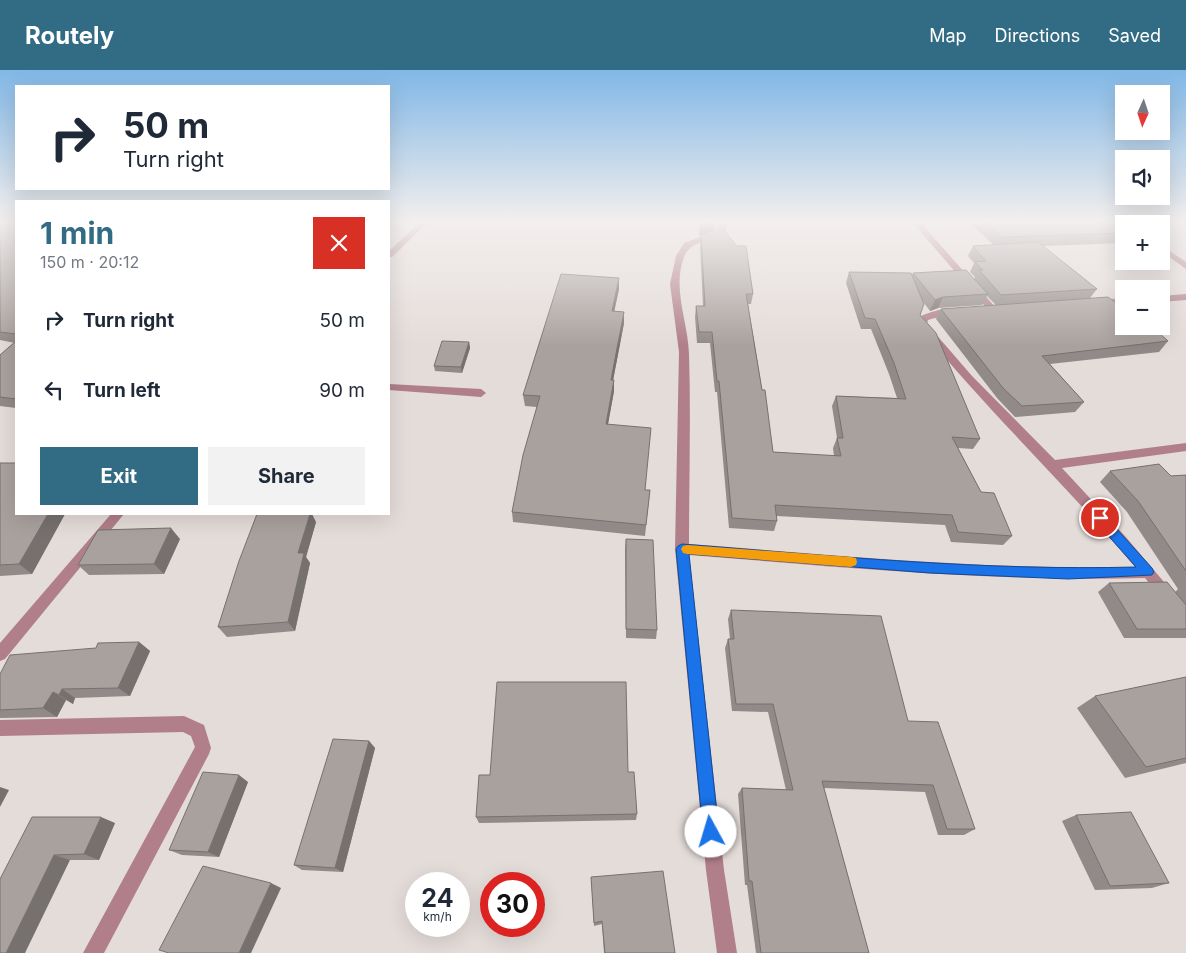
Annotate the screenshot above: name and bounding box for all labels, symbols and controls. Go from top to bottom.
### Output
text: Routely [25,21,114,50]
text: Map [929,25,967,46]
text: Directions [995,25,1080,46]
text: Saved [1108,25,1161,46]
north arrow [1115,85,1170,140]
map controls [1115,85,1170,335]
text: 50 m [123,104,209,146]
icon: right [40,105,105,170]
text: Turn right [123,146,224,172]
button: sound [1115,150,1170,205]
text: 1 min [40,215,114,251]
button: + [1115,215,1170,270]
button: close [313,217,365,269]
text: 150 m · 20:12 [40,252,139,272]
button: − [1115,280,1170,335]
icon: right [40,306,68,334]
text: Turn right [83,309,174,332]
text: 50 m [319,309,365,332]
icon: left [40,376,68,404]
text: Turn left [83,379,161,402]
text: 90 m [319,379,365,402]
button: Exit [40,447,198,505]
button: Share [208,447,365,505]
pin [1079,497,1121,539]
icon: arrive [1086,504,1114,532]
position arrow [684,805,736,857]
speed limit sign: 30 [480,872,545,937]
text: 24 [421,883,454,913]
text: km/h [423,909,452,924]

